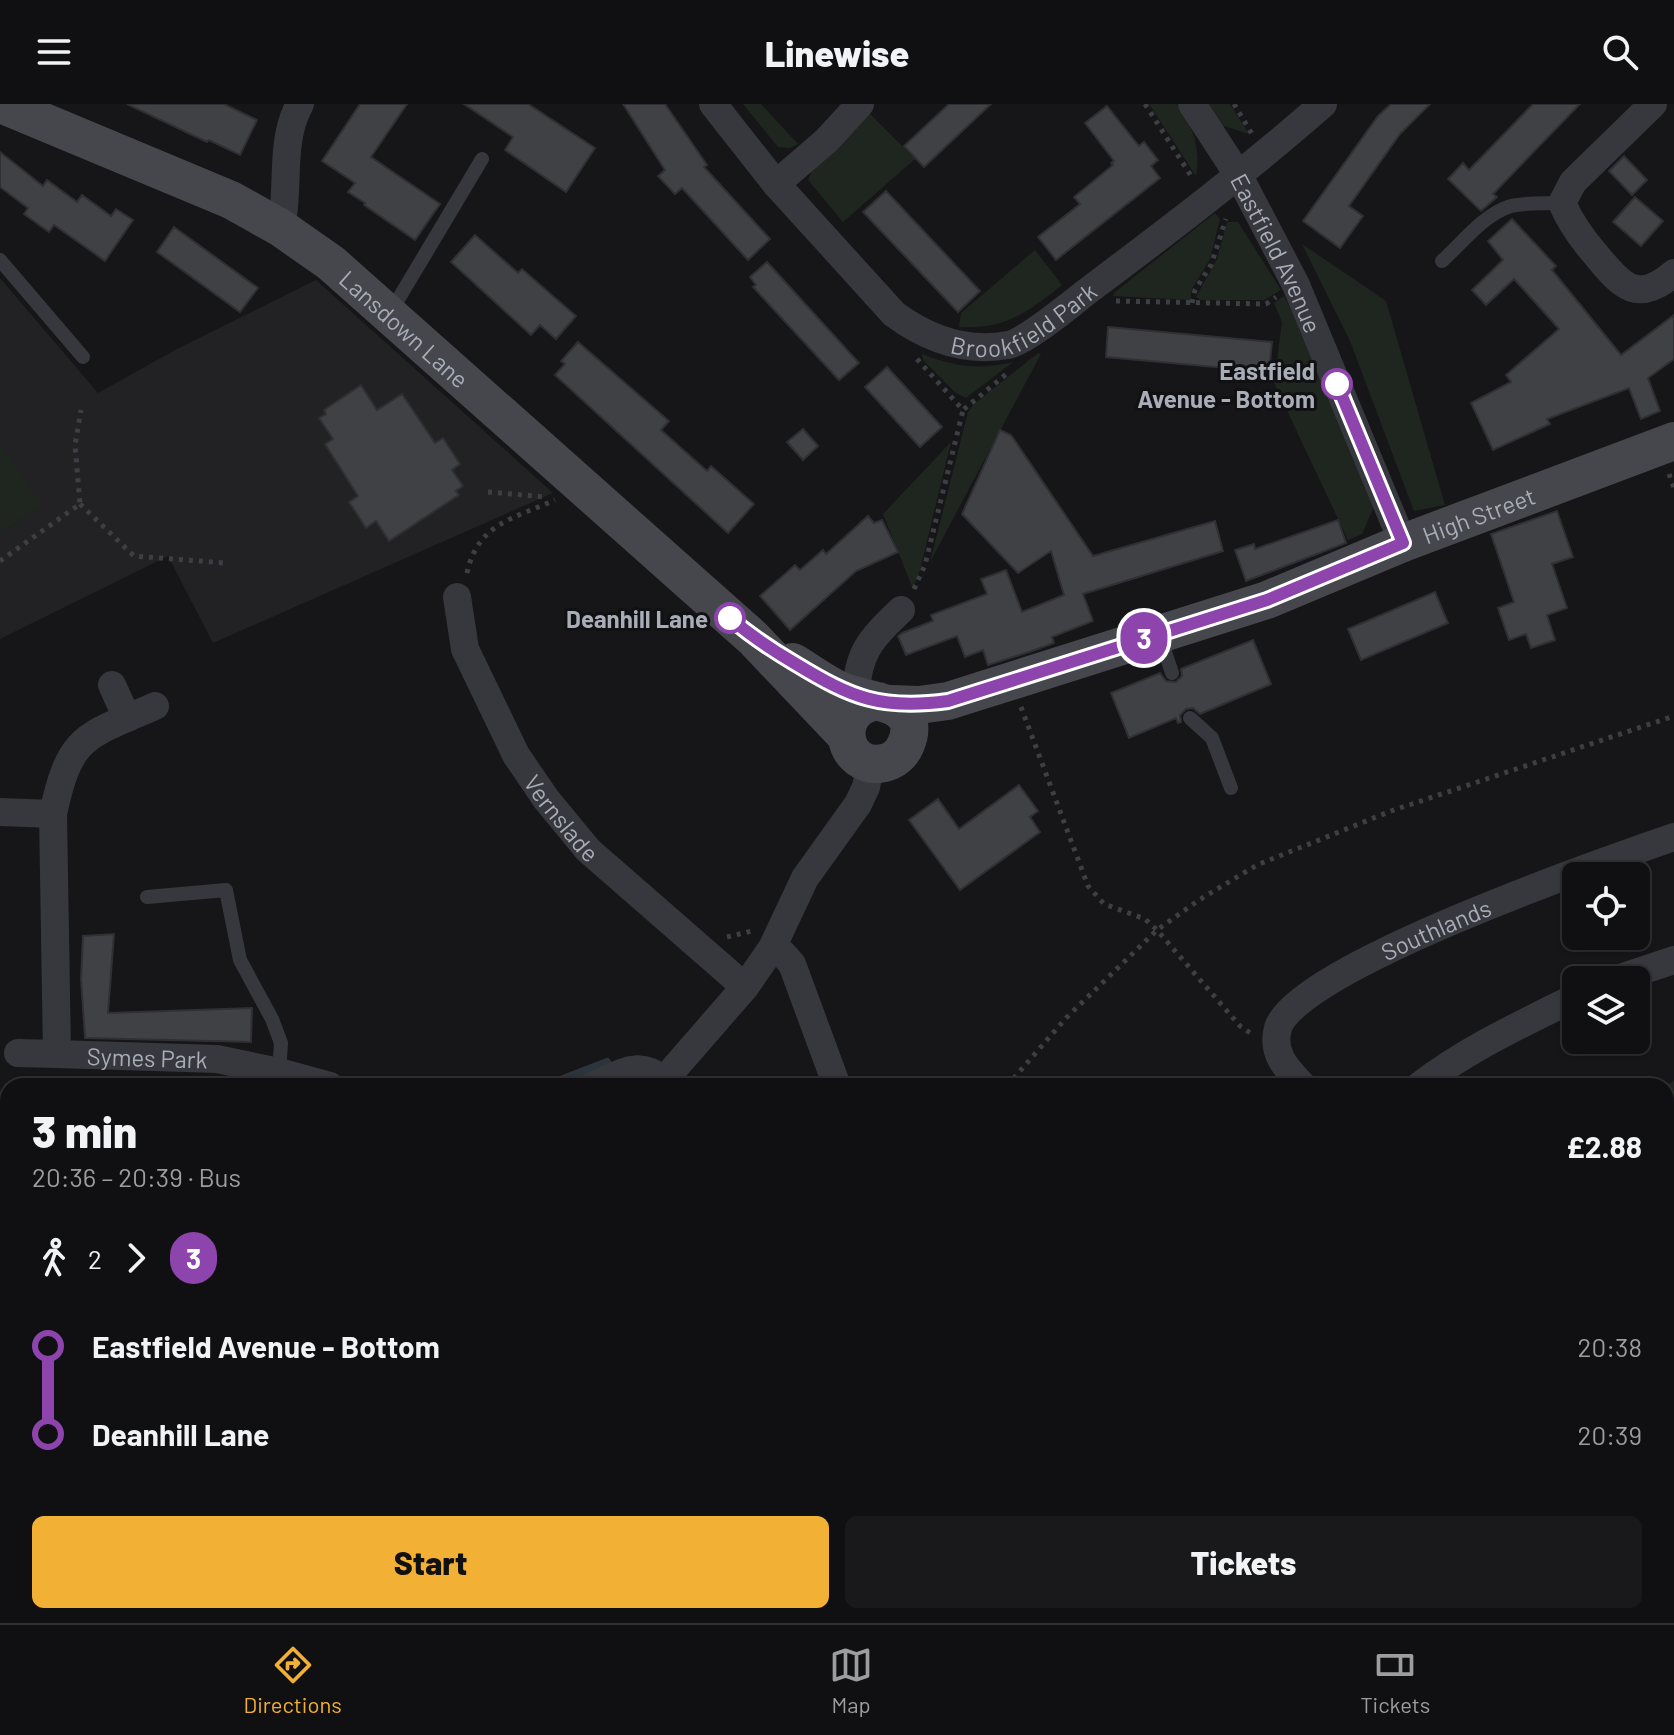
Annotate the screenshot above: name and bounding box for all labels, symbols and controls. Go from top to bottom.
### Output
icon: menu [32,30,76,74]
icon: search [1598,30,1642,74]
text: Linewise [765,31,909,74]
street label: Eastfield Avenue [1226,168,1329,337]
street label: Lansdown Lane [334,264,475,393]
street label: Brookfield Park [948,276,1102,362]
place label: Eastfield Avenue - Bottom [1137,356,1315,413]
marker: Eastfield Avenue - Bottom [1322,369,1352,399]
street label: High Street [1418,480,1539,549]
marker: Deanhill Lane [715,603,745,633]
place label: Deanhill Lane [566,604,708,633]
line badge: 3 [1118,612,1170,664]
text: 3 [1136,621,1152,655]
street label: Vernslade [519,769,605,867]
map controls [1562,862,1650,1054]
button: locate [1562,862,1650,950]
street label: Southlands [1376,892,1495,966]
button: layers [1562,966,1650,1054]
street label: Symes Park [86,1040,208,1073]
text: 3 min [32,1104,137,1157]
text: £2.88 [1566,1128,1642,1164]
text: 20:36 – 20:39 · Bus [32,1161,241,1192]
icon: walk [32,1236,76,1280]
icon: forward [114,1236,158,1280]
text: 3 [186,1241,201,1275]
text: 2 [88,1243,102,1274]
text: Eastfield Avenue - Bottom [92,1328,440,1364]
text: 20:38 [1578,1331,1642,1362]
text: Deanhill Lane [92,1416,269,1452]
text: 20:39 [1578,1419,1642,1450]
button: Start [32,1516,829,1608]
button: Tickets [845,1516,1642,1608]
tab: Directions [244,1643,342,1717]
tab: Map [829,1643,873,1717]
tab: Tickets [1360,1643,1430,1717]

